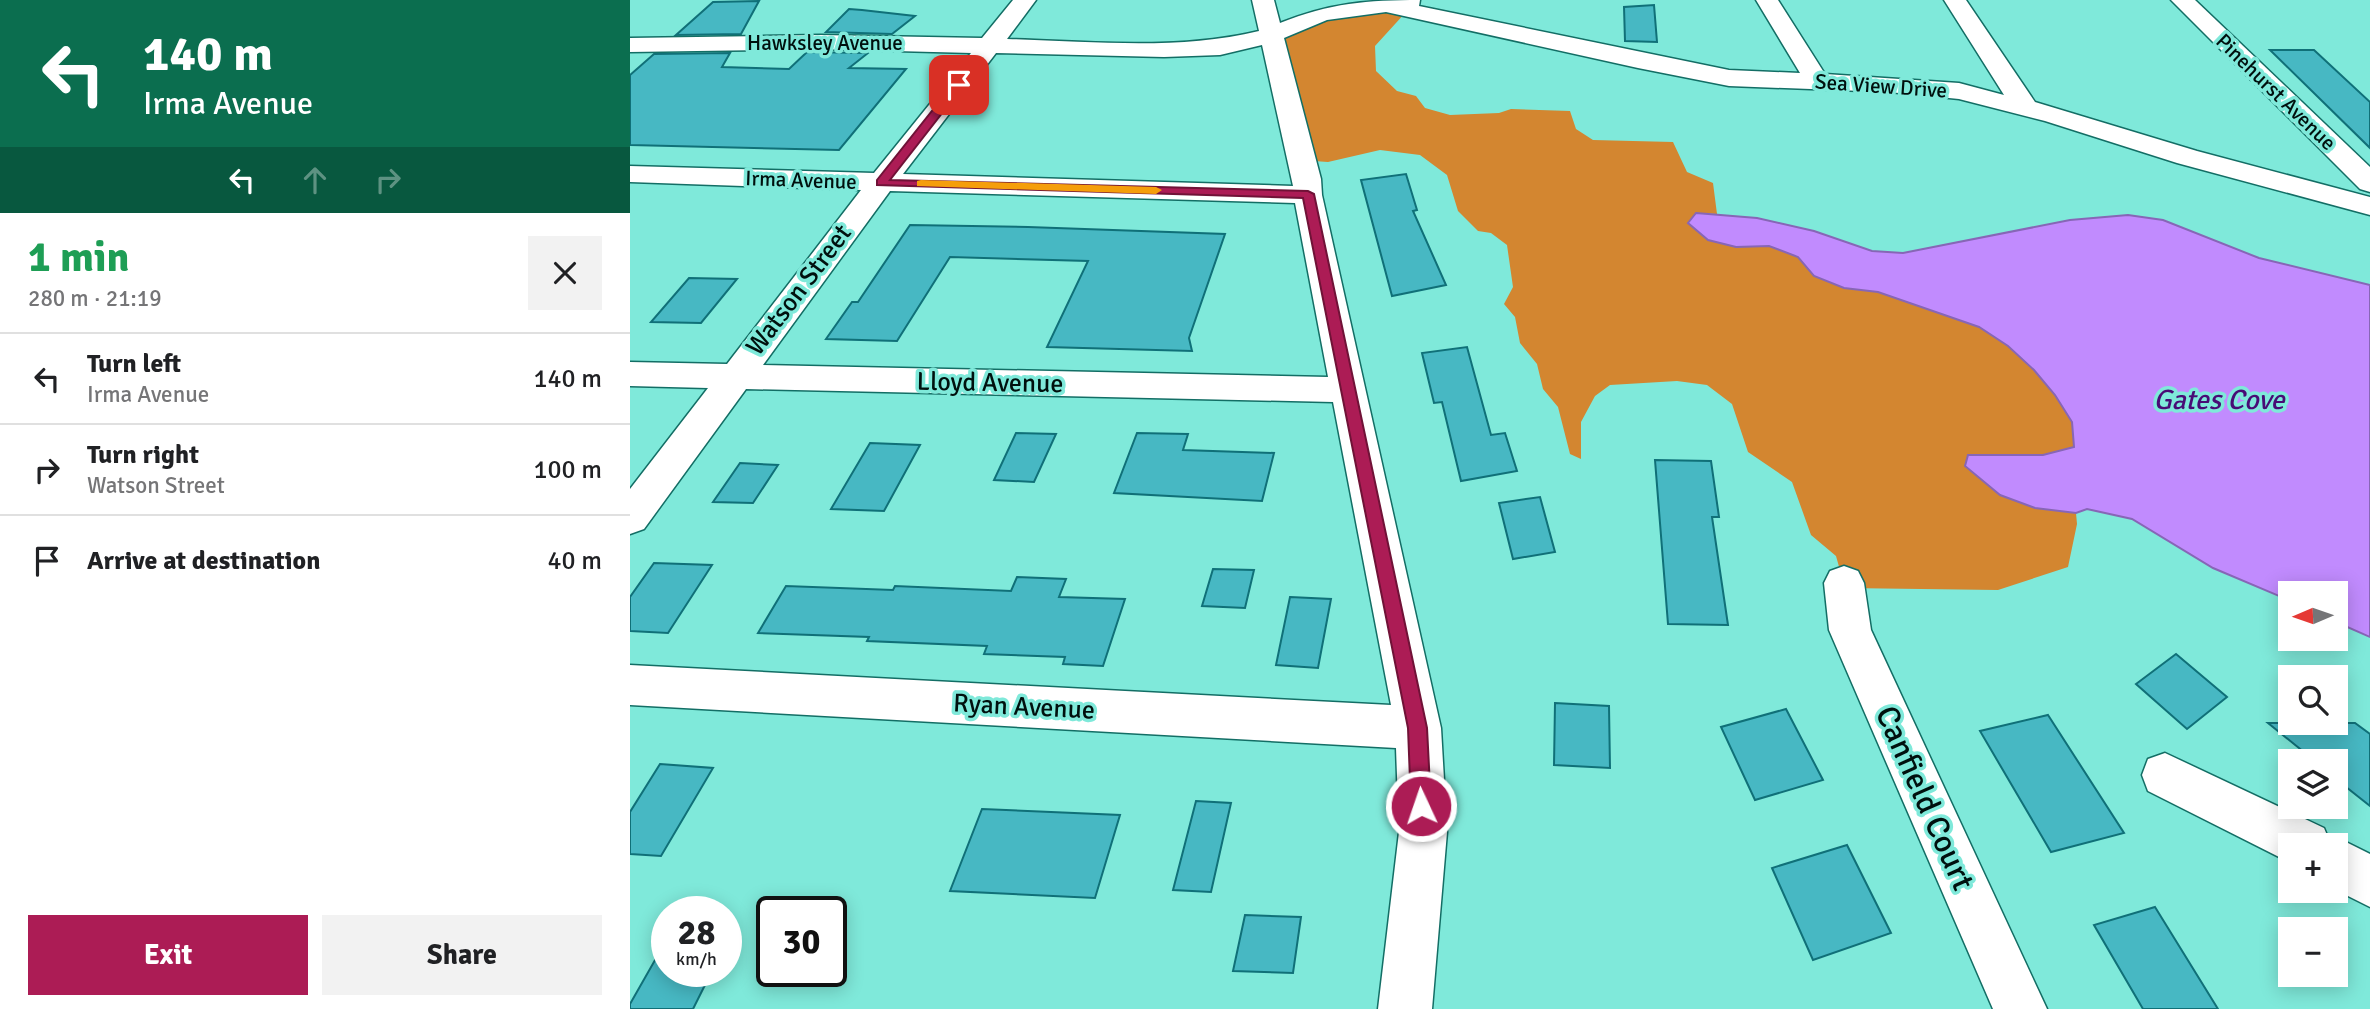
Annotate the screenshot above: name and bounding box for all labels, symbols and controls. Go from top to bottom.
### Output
text: 140 m [143,24,273,84]
icon: left [28,28,119,119]
street label: Pinehurst Avenue [2210,28,2342,156]
street label: Hawksley Avenue [747,30,903,56]
pin [929,55,989,115]
icon: arrive [940,66,978,104]
street label: Sea View Drive [1814,68,1948,104]
text: Irma Avenue [143,84,313,123]
icon: left [223,161,261,199]
icon: ahead [296,161,334,199]
icon: right [369,161,407,199]
street label: Irma Avenue [745,165,857,195]
street label: Watson Street [739,218,859,362]
text: 1 min [28,232,129,283]
button: close [528,236,602,310]
text: 280 m · 21:19 [28,284,162,313]
text: Turn left [87,348,181,380]
icon: left [28,360,66,398]
text: 140 m [533,363,602,395]
street label: Lloyd Avenue [916,366,1064,400]
text: Irma Avenue [87,380,209,409]
water label: Gates Cove [2153,383,2287,417]
text: Turn right [87,439,199,471]
icon: right [28,451,66,489]
text: 100 m [533,454,602,486]
text: Watson Street [87,471,225,500]
icon: arrive [28,542,66,580]
text: Arrive at destination [87,545,320,577]
text: 40 m [547,545,602,577]
north arrow [2278,581,2348,651]
map controls [2278,581,2348,987]
button: search [2278,665,2348,735]
street label: Ryan Avenue [952,687,1096,727]
street label: Canfield Court [1867,700,1983,896]
button: layers [2278,749,2348,819]
position arrow [1384,769,1458,843]
button: + [2278,833,2348,903]
speed limit sign: 30 [756,896,847,987]
text: 28 [678,911,715,954]
button: Exit [28,915,308,995]
button: Share [322,915,602,995]
button: − [2278,917,2348,987]
text: km/h [676,948,717,970]

